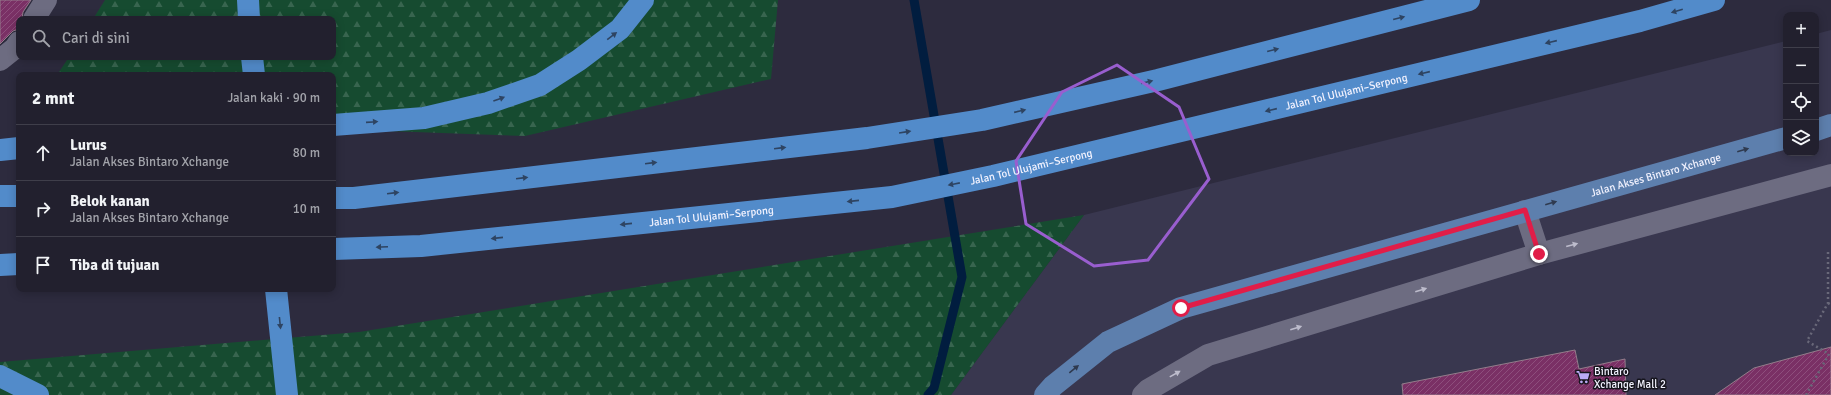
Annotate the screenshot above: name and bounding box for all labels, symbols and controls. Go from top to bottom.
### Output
one-way arrow [1671,8,1683,14]
map controls [1783,12,1819,156]
button: + [1783,12,1819,48]
one-way arrow [1393,15,1405,21]
search box [16,16,336,60]
icon: search [30,27,52,49]
text: Cari di sini [62,29,130,47]
one-way arrow [606,31,617,40]
one-way arrow [1545,40,1557,46]
one-way arrow [1267,47,1279,53]
button: − [1783,48,1819,84]
street label: Jalan Tol Ulujami–Serpong [1284,70,1409,112]
one-way arrow [1418,70,1431,76]
one-way arrow [1141,79,1153,85]
button: locate [1783,84,1819,120]
text: 2 mnt [32,88,74,109]
text: Jalan kaki · 90 m [228,90,320,106]
one-way arrow [494,96,506,102]
one-way arrow [1265,107,1277,113]
one-way arrow [1014,108,1027,114]
one-way arrow [366,118,378,125]
button: layers [1783,120,1819,156]
one-way arrow [899,129,911,135]
text: Lurus [70,136,107,154]
icon: ahead [32,142,54,164]
text: 80 m [293,145,320,161]
one-way arrow [774,145,787,151]
street label: Jalan Tol Ulujami–Serpong [969,146,1094,187]
one-way arrow [1738,147,1750,153]
street label: Jalan Akses Bintaro Xchange [1589,150,1722,199]
text: Jalan Akses Bintaro Xchange [70,154,229,170]
one-way arrow [645,160,657,166]
one-way arrow [516,175,528,181]
one-way arrow [948,182,960,188]
one-way arrow [387,190,399,196]
text: Belok kanan [70,192,150,210]
icon: right [32,198,54,220]
one-way arrow [847,198,859,204]
one-way arrow [1545,200,1557,206]
text: 10 m [293,201,320,217]
street label: Jalan Tol Ulujami–Serpong [648,203,775,229]
text: Jalan Akses Bintaro Xchange [70,210,229,226]
one-way arrow [620,221,632,228]
one-way arrow [491,234,503,241]
one-way arrow [1566,242,1578,248]
one-way arrow [375,244,388,250]
route end [1530,245,1548,263]
icon: arrive [32,254,54,276]
text: Tiba di tujuan [70,256,160,274]
one-way arrow [1415,287,1427,293]
route start [1172,299,1190,317]
one-way arrow [276,317,283,329]
one-way arrow [1291,325,1303,331]
one-way arrow [1069,365,1080,373]
place label: Bintaro Xchange Mall 2 [1594,365,1666,391]
supermarket icon: Bintaro Xchange Mall 2 [1575,369,1591,385]
one-way arrow [1169,371,1181,377]

